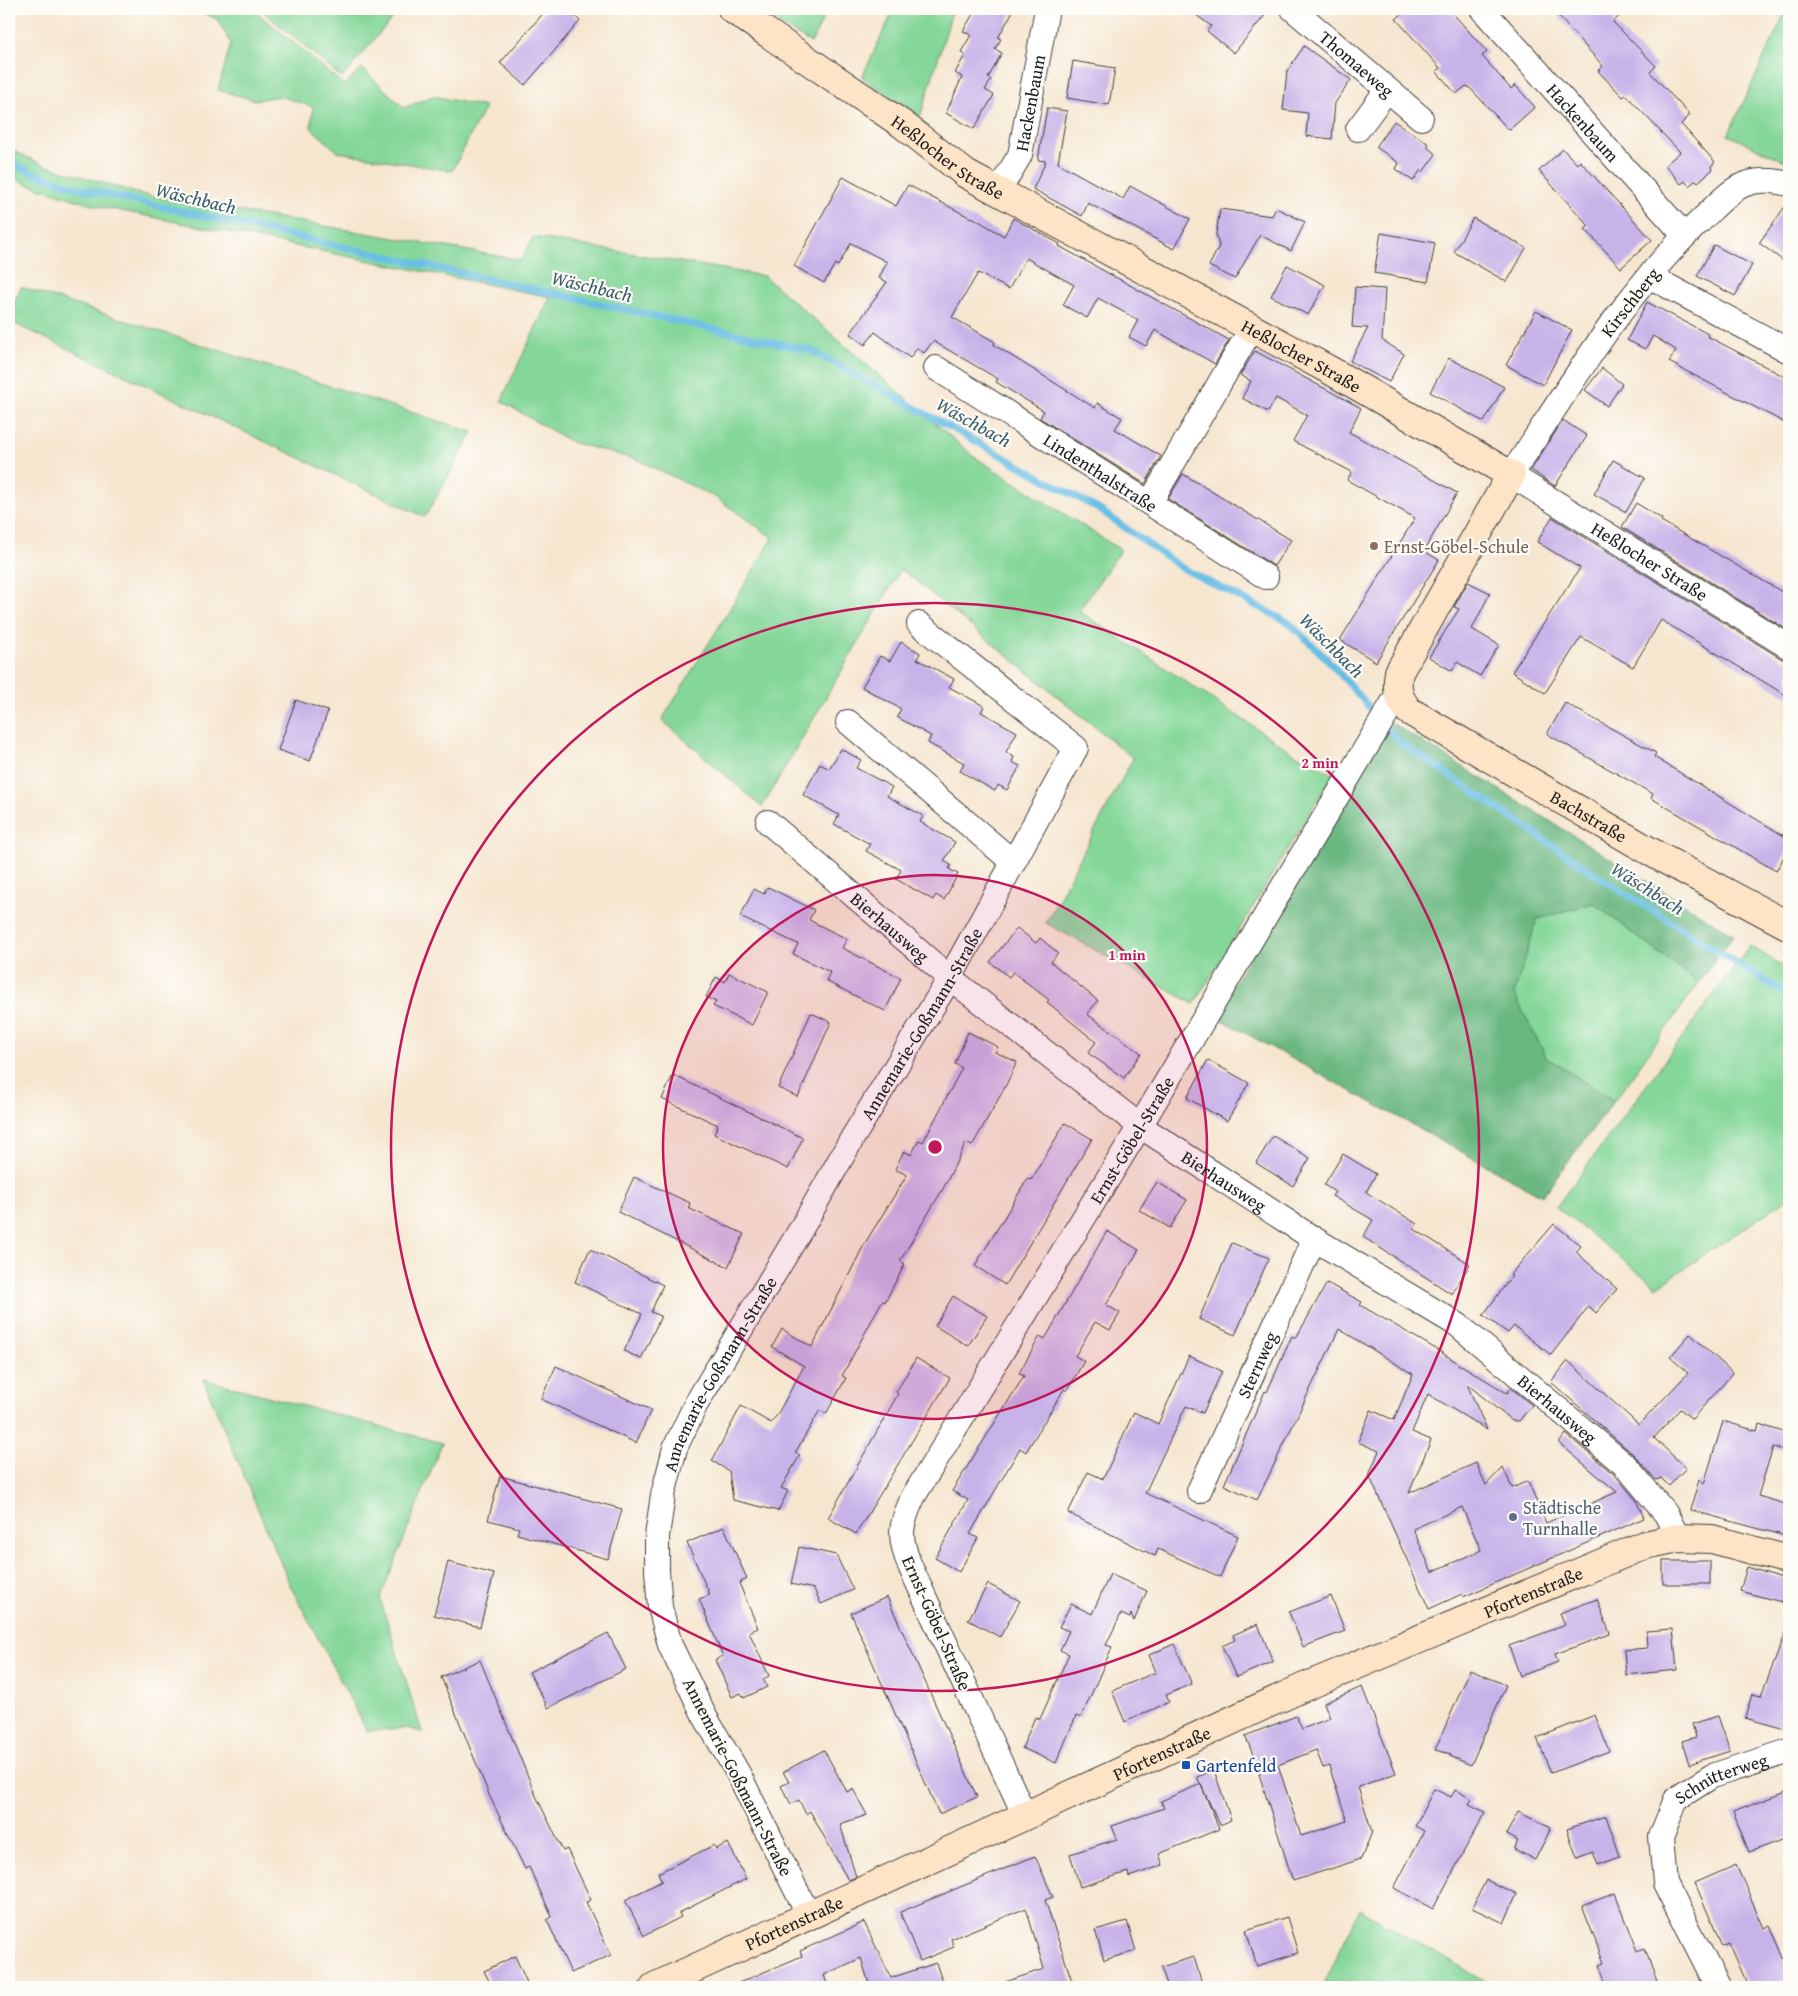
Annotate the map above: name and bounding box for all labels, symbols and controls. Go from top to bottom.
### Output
street label: Thomaeweg [1314,24,1400,103]
street label: Hackenbaum [1007,52,1052,153]
street label: Hackenbaum [1541,77,1626,168]
street label: Heßlocher Straße [886,107,1009,206]
water label: Wäschbach [153,175,239,221]
street label: Kirschberg [1594,261,1666,343]
water label: Wäschbach [549,263,635,309]
street label: Heßlocher Straße [1237,312,1367,399]
water label: Wäschbach [931,390,1017,454]
street label: Lindenthalstraße [1038,426,1163,519]
street label: Heßlocher Straße [1586,515,1714,607]
place label: Ernst-Göbel-Schule [1384,533,1529,560]
marker: Ernst-Göbel-Schule [1368,540,1380,552]
water label: Wäschbach [1293,606,1371,684]
text: 2 min [1301,752,1339,773]
street label: Bachstraße [1546,783,1632,849]
water label: Wäschbach [1606,854,1691,922]
street label: Bierhausweg [845,885,936,968]
street label: Annemarie-Goßmann-Straße [853,922,989,1125]
text: 1 min [1108,944,1146,965]
street label: Ernst-Göbel-Straße [1082,1071,1181,1209]
centre of rings [926,1138,944,1156]
street label: Bierhausweg [1176,1143,1272,1218]
street label: Annemarie-Goßmann-Straße [656,1271,783,1475]
street label: Sternweg [1230,1327,1284,1402]
street label: Bierhausweg [1512,1367,1603,1450]
place label: Städtische Turnhalle [1523,1494,1601,1542]
marker: Städtische Turnhalle [1507,1511,1519,1523]
street label: Ernst-Göbel-Straße [895,1551,979,1695]
street label: Pfortenstraße [1479,1559,1587,1624]
street label: Annemarie-Goßmann-Straße [676,1673,800,1881]
street label: Pfortenstraße [1108,1718,1215,1787]
street label: Schnitterweg [1669,1745,1771,1810]
place label: Gartenfeld [1196,1752,1277,1779]
marker: Gartenfeld [1180,1759,1192,1771]
street label: Pfortenstraße [740,1888,847,1957]

